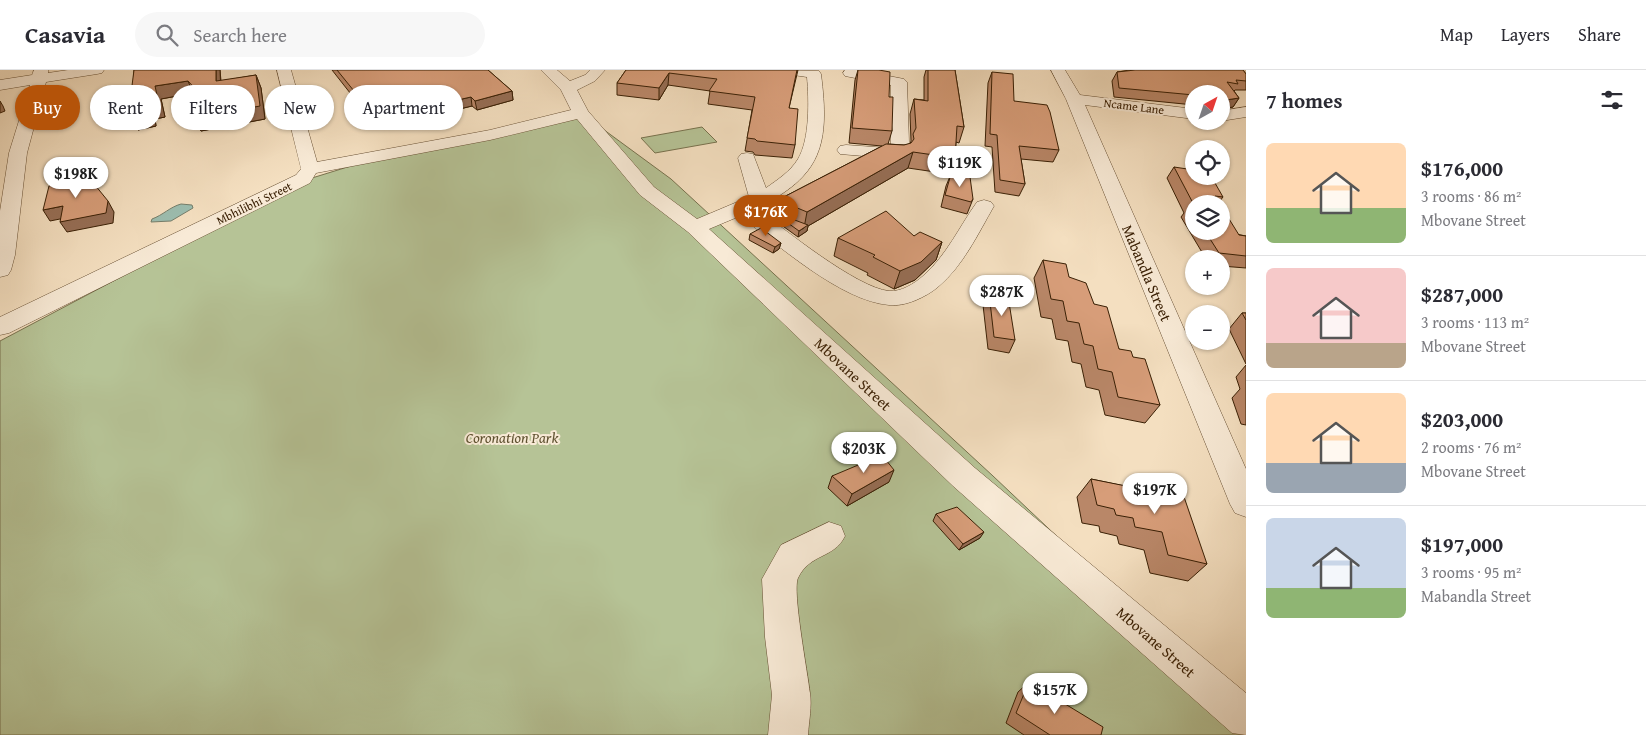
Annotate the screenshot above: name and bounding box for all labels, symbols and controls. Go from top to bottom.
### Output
search box [135,12,485,57]
text: Casavia [25,17,105,52]
icon: search [153,21,181,49]
text: Search here [193,21,287,49]
text: Map [1440,21,1473,48]
text: Layers [1501,21,1550,48]
text: Share [1578,21,1621,48]
chip: Buy [15,85,80,130]
chip: Rent [90,85,161,130]
chip: Filters [171,85,255,130]
chip: New [265,85,334,130]
chip: Apartment [344,85,463,130]
north arrow [1185,85,1230,130]
map controls [1185,85,1230,350]
text: 7 homes [1266,85,1342,116]
icon: filters [1598,86,1626,114]
street label: Ncame Lane [1103,94,1166,118]
button: locate [1185,140,1230,185]
pin: $119K [925,146,995,188]
text: $119K [938,150,982,174]
text: $176,000 [1421,153,1503,184]
pin: $198K [41,156,111,199]
text: $198K [54,161,98,185]
icon: home [1306,163,1366,223]
street label: Mbhilibhi Street [213,177,295,229]
text: 3 rooms · 86 m² [1421,184,1521,208]
pin: $176K [731,194,801,237]
button: layers [1185,195,1230,240]
text: $176K [744,199,788,223]
text: Mbovane Street [1421,208,1526,232]
street label: Mabandla Street [1117,221,1177,325]
button: + [1185,250,1230,295]
pin: $287K [967,274,1037,317]
text: $287K [980,279,1024,303]
text: $287,000 [1421,279,1503,310]
icon: home [1306,288,1366,348]
button: − [1185,305,1230,350]
text: 3 rooms · 113 m² [1421,310,1529,334]
street label: Mbovane Street [810,333,897,416]
text: Mbovane Street [1421,334,1526,358]
text: $203,000 [1421,404,1503,435]
icon: home [1306,413,1366,473]
park label: Coronation Park [466,427,558,448]
pin: $203K [829,432,899,474]
text: 2 rooms · 76 m² [1421,435,1521,459]
text: $203K [842,436,886,460]
text: Mbovane Street [1421,459,1526,483]
pin: $197K [1120,472,1190,515]
text: $197K [1133,477,1177,501]
text: $197,000 [1421,529,1503,560]
icon: home [1306,538,1366,598]
text: 3 rooms · 95 m² [1421,560,1521,584]
text: Mabandla Street [1421,584,1531,608]
street label: Mbovane Street [1112,602,1201,683]
pin: $157K [1020,672,1090,715]
text: $157K [1033,677,1077,701]

